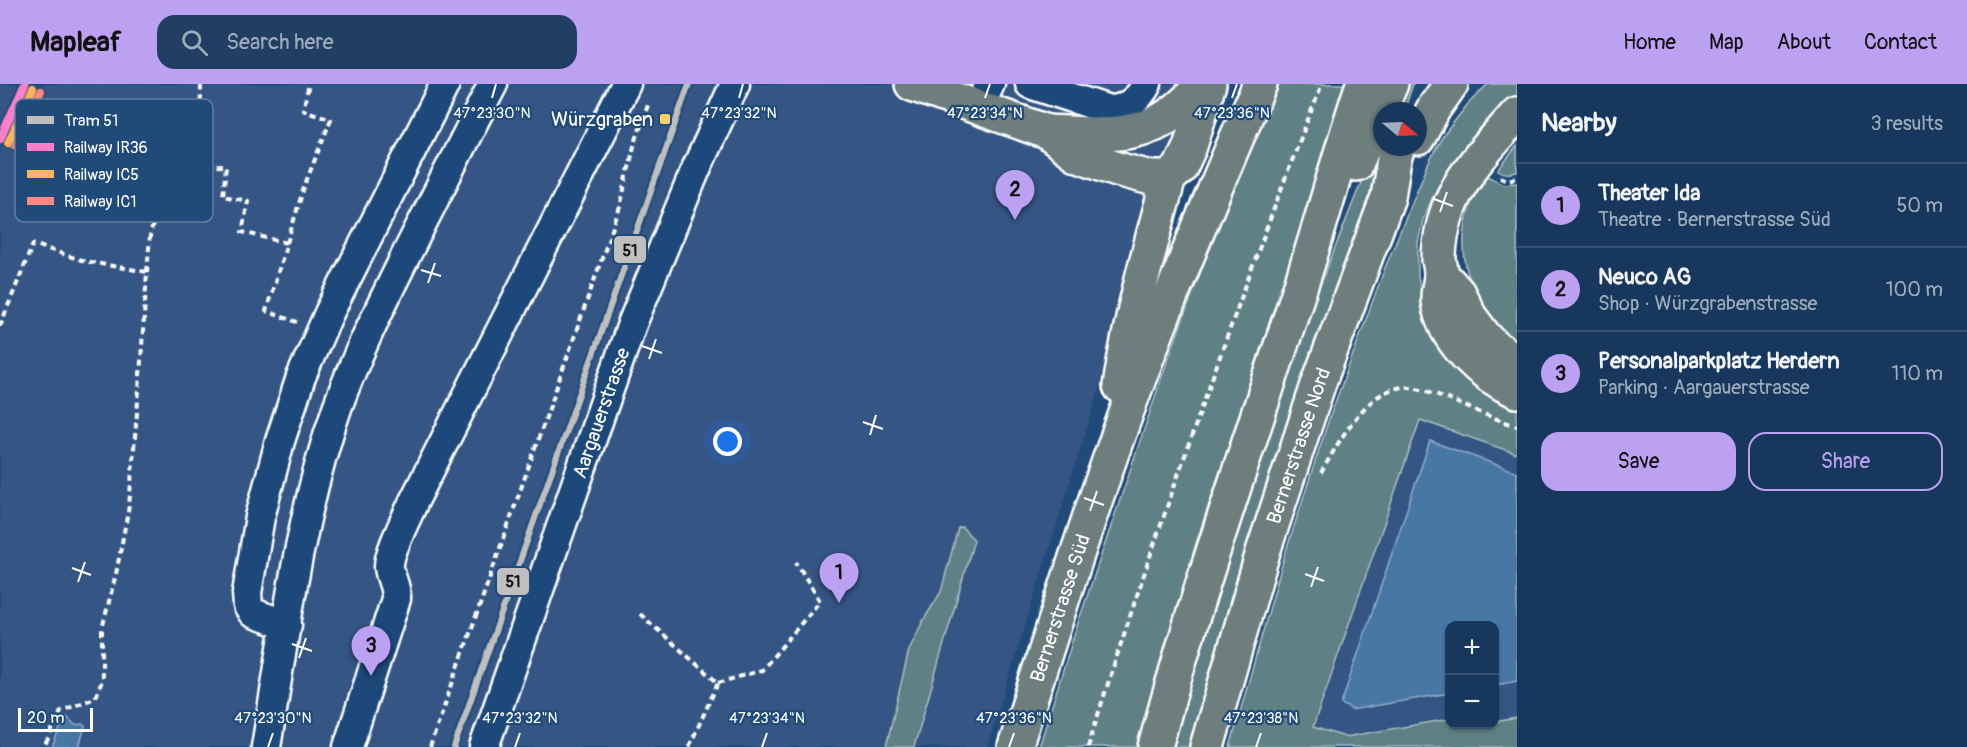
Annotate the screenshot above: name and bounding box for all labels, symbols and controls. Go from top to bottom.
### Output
search box [157,15,577,69]
text: Mapleaf [30,25,121,60]
icon: search [178,26,211,59]
text: Search here [226,28,334,56]
text: Home [1623,29,1676,56]
text: Map [1709,29,1744,56]
text: About [1777,29,1831,56]
text: Contact [1864,29,1937,56]
legend [15,99,213,222]
north arrow [1373,102,1427,156]
text: 47°23'30"N [453,104,531,123]
text: 47°23'32"N [701,104,777,123]
text: 47°23'34"N [947,104,1023,123]
text: 47°23'36"N [1194,104,1270,123]
place label: Würzgraben [551,107,653,132]
text: Nearby [1541,107,1617,139]
text: Tram 51 [64,111,118,131]
text: 3 results [1871,111,1943,136]
marker: Würzgraben [658,112,672,126]
text: Railway IR36 [64,138,148,158]
text: Railway IC5 [64,165,139,185]
pin: 2 [996,170,1034,220]
text: Theater Ida [1598,179,1701,207]
text: Railway IC1 [64,192,137,212]
text: 1 [1557,193,1564,218]
text: 50 m [1896,193,1943,218]
text: Theatre · Bernerstrasse Süd [1598,207,1831,232]
line badge: 51 [613,235,647,264]
text: 51 [623,241,637,261]
text: Neuco AG [1598,263,1691,291]
text: 2 [1555,277,1566,302]
text: 100 m [1886,277,1943,302]
text: Shop · Würzgrabenstrasse [1598,291,1817,316]
street label: Aargauerstrasse [567,344,636,482]
text: Personalparkplatz Herdern [1598,347,1840,375]
text: 3 [1555,361,1566,386]
text: 110 m [1892,361,1943,386]
street label: Bernerstrasse Nord [1261,364,1336,527]
text: Parking · Aargauerstrasse [1598,375,1810,400]
your location [713,427,742,456]
button: Save [1541,432,1736,491]
button: Share [1748,432,1943,491]
street label: Bernerstrasse Süd [1025,531,1096,685]
pin: 1 [820,554,858,603]
line badge: 51 [496,567,530,596]
text: 51 [506,572,520,592]
map controls [1445,621,1499,729]
button: + [1445,621,1499,675]
pin: 3 [352,626,391,676]
button: − [1445,675,1499,729]
scale bar [18,705,93,732]
text: 20 m [27,708,65,728]
text: 47°23'30"N [234,709,312,728]
text: 47°23'32"N [482,709,558,728]
text: 47°23'34"N [729,709,805,728]
text: 47°23'36"N [976,709,1052,728]
text: 47°23'38"N [1224,709,1298,728]

